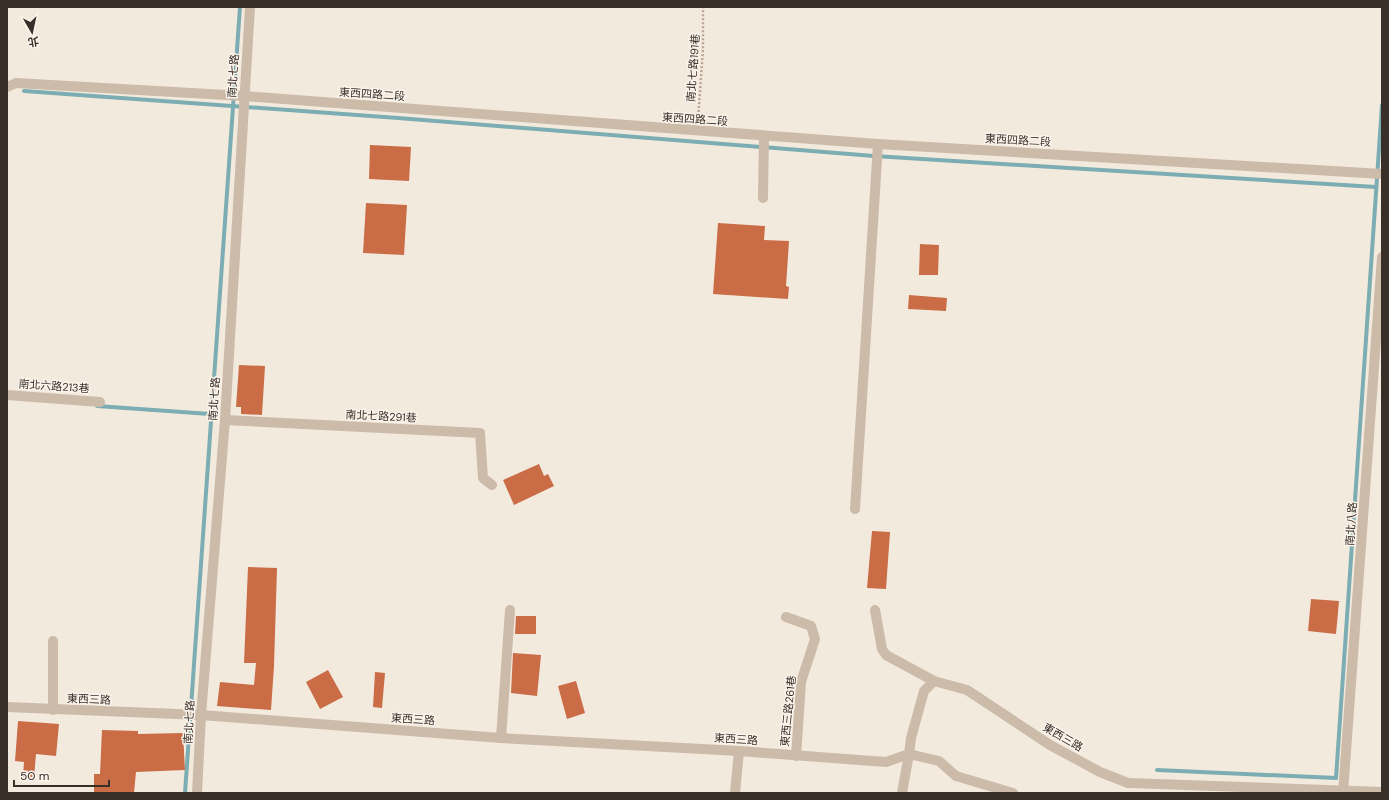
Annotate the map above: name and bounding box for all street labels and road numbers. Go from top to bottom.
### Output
street label: 南北七路191巷 [684,33,702,103]
street label: 南北七路 [224,54,242,98]
street label: 東西四路二段 [339,85,405,103]
street label: 東西四路二段 [662,110,728,128]
street label: 東西四路二段 [985,131,1051,149]
street label: 南北六路213巷 [18,377,90,395]
street label: 南北七路 [205,377,223,421]
street label: 南北七路291巷 [345,407,417,425]
street label: 南北八路 [1342,502,1360,546]
street label: 東西三路261巷 [777,675,799,747]
street label: 東西三路 [67,691,111,707]
street label: 南北七路 [181,700,197,744]
street label: 東西三路 [391,710,435,728]
street label: 東西三路 [1040,720,1086,754]
street label: 東西三路 [714,730,758,748]

